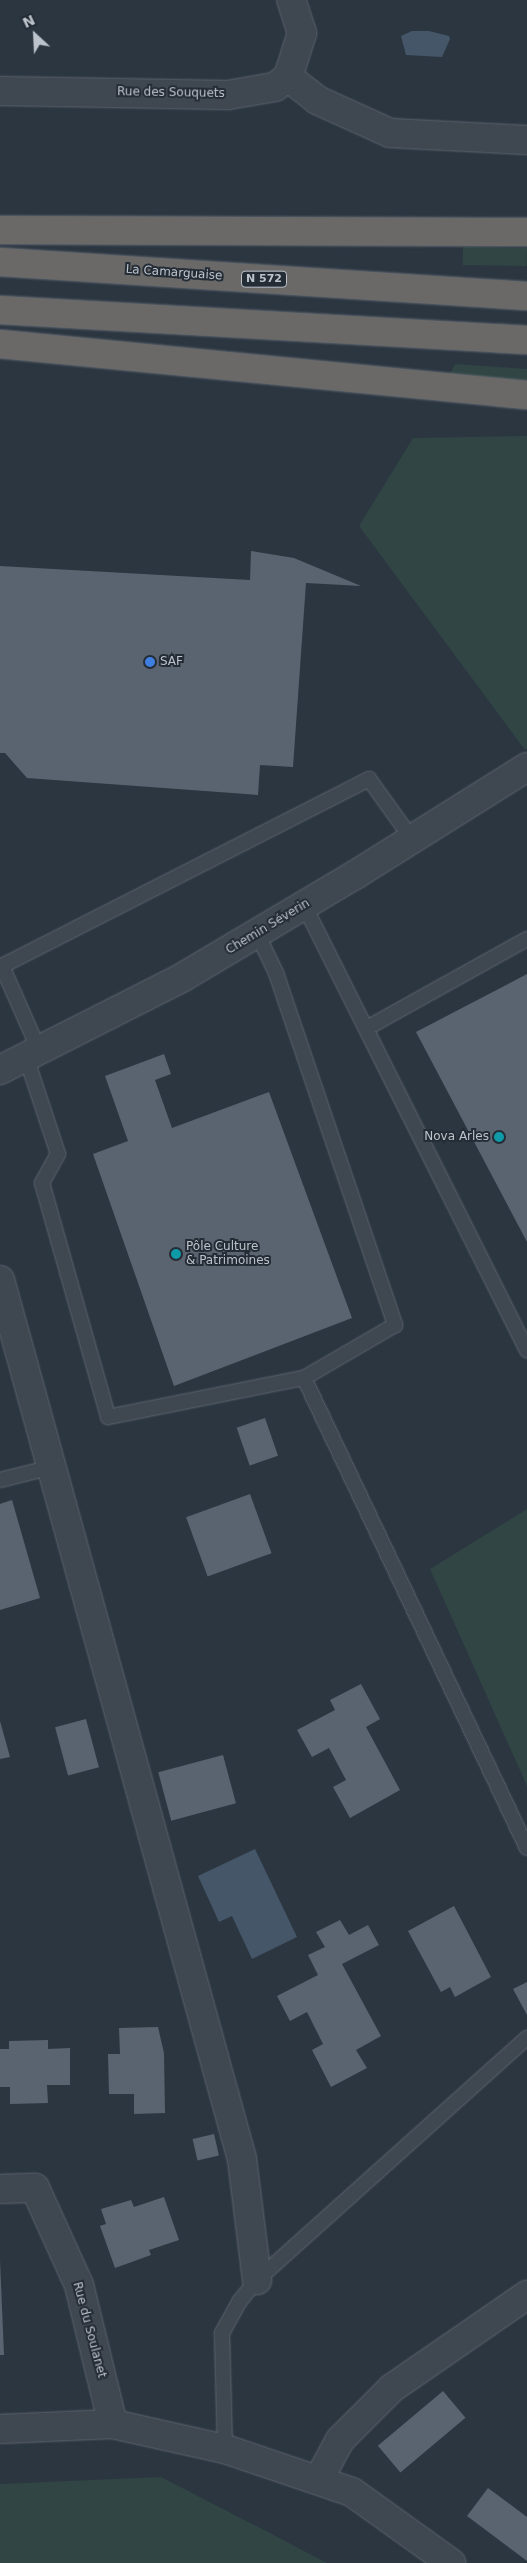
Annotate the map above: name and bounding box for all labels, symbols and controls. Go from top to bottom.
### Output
north arrow [10,10,60,60]
text: N [20,12,37,31]
street label: Rue des Souquets [117,85,225,101]
street label: La Camarguaise [125,262,223,284]
road number: N 572 [240,270,288,288]
place label: SAF [160,655,183,669]
marker: SAF [144,656,156,668]
street label: Chemin Séverin [224,896,312,958]
place label: Nova Arles [424,1130,489,1144]
marker: Nova Arles [493,1131,505,1143]
place label: Pôle Culture & Patrimoines [186,1240,270,1268]
marker: Pôle Culture & Patrimoines [170,1248,182,1260]
street label: Rue du Soulanet [69,2281,109,2379]

